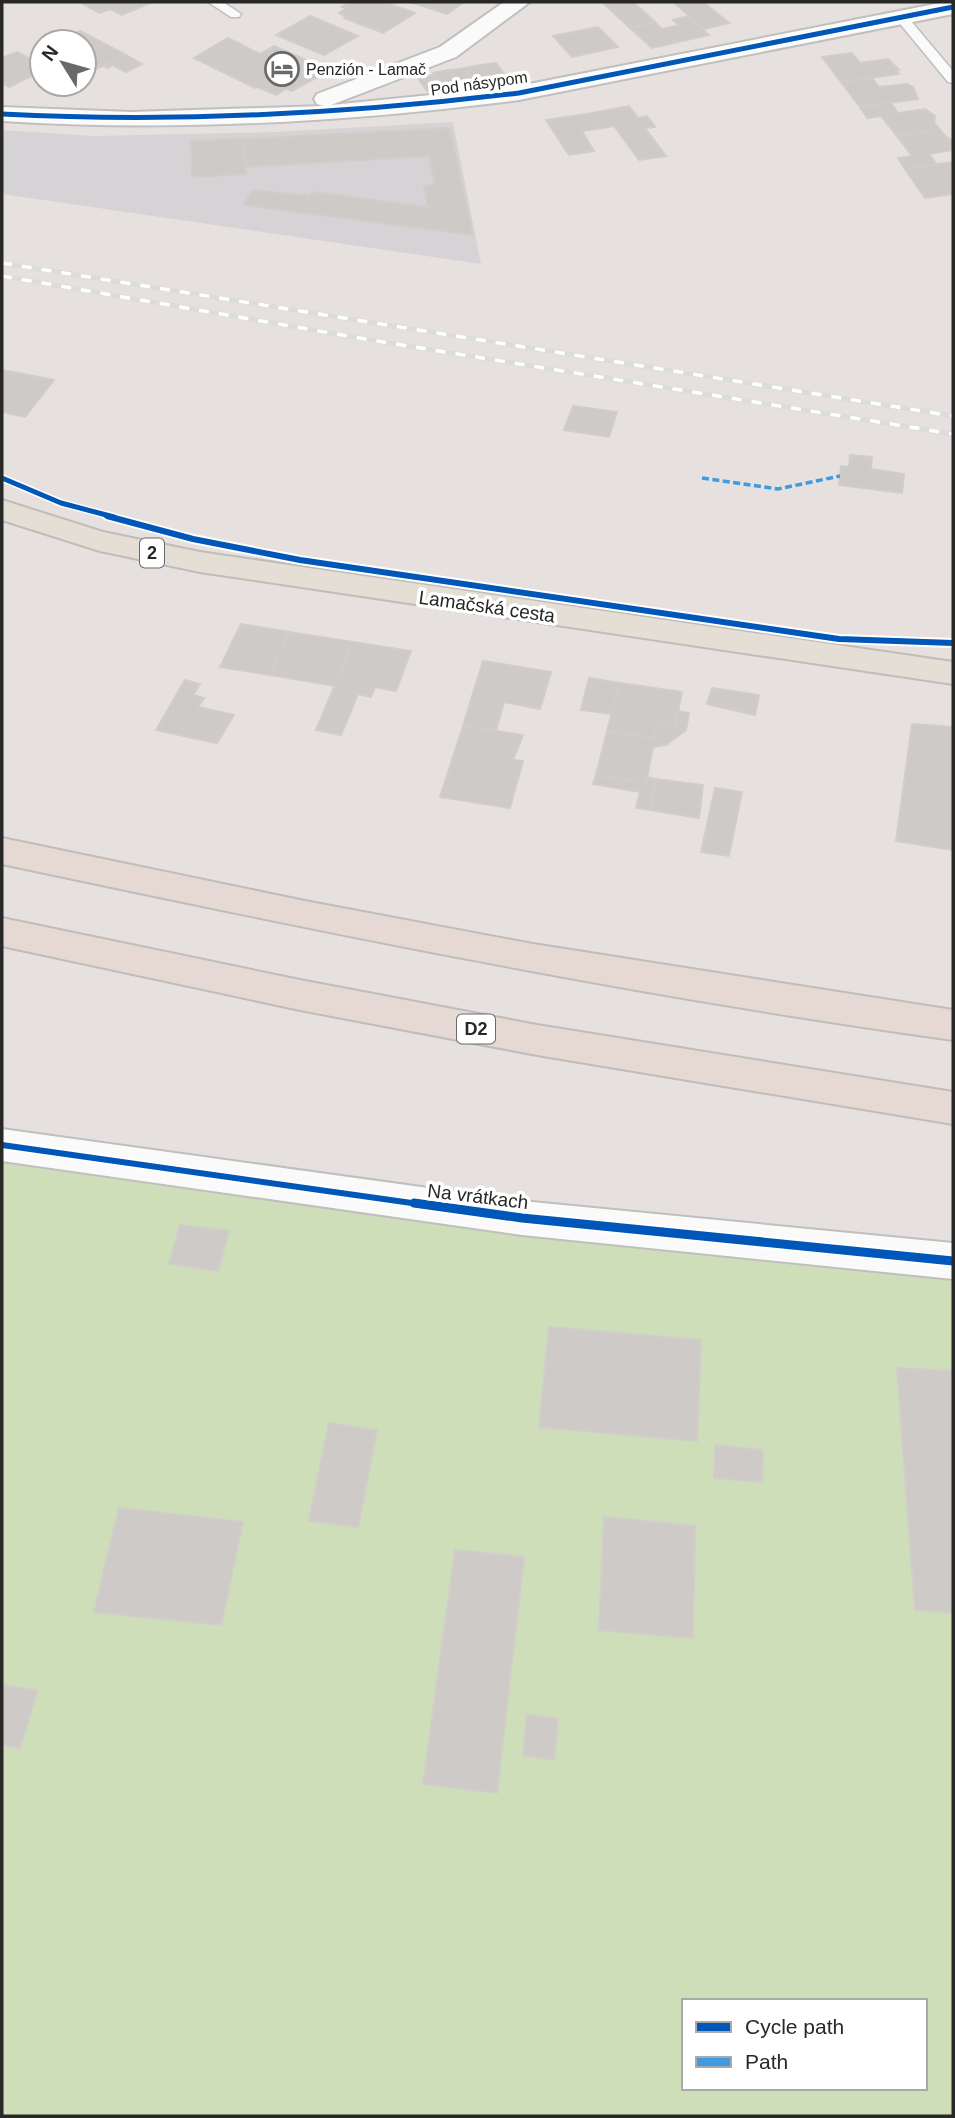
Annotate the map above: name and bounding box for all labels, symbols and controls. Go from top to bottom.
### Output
north arrow [28,28,98,98]
text: N [37,41,62,65]
hotel icon: Penzión - Lamač [263,50,301,88]
place label: Penzión - Lamač [306,61,426,78]
street label: Pod násypom [429,68,529,99]
road number: 2 [140,538,164,568]
street label: Lamačská cesta [417,587,557,627]
road number: D2 [457,1014,495,1044]
street label: Na vrátkach [426,1180,530,1213]
legend [682,1999,927,2090]
text: Cycle path [745,2015,844,2038]
text: Path [745,2050,788,2073]

